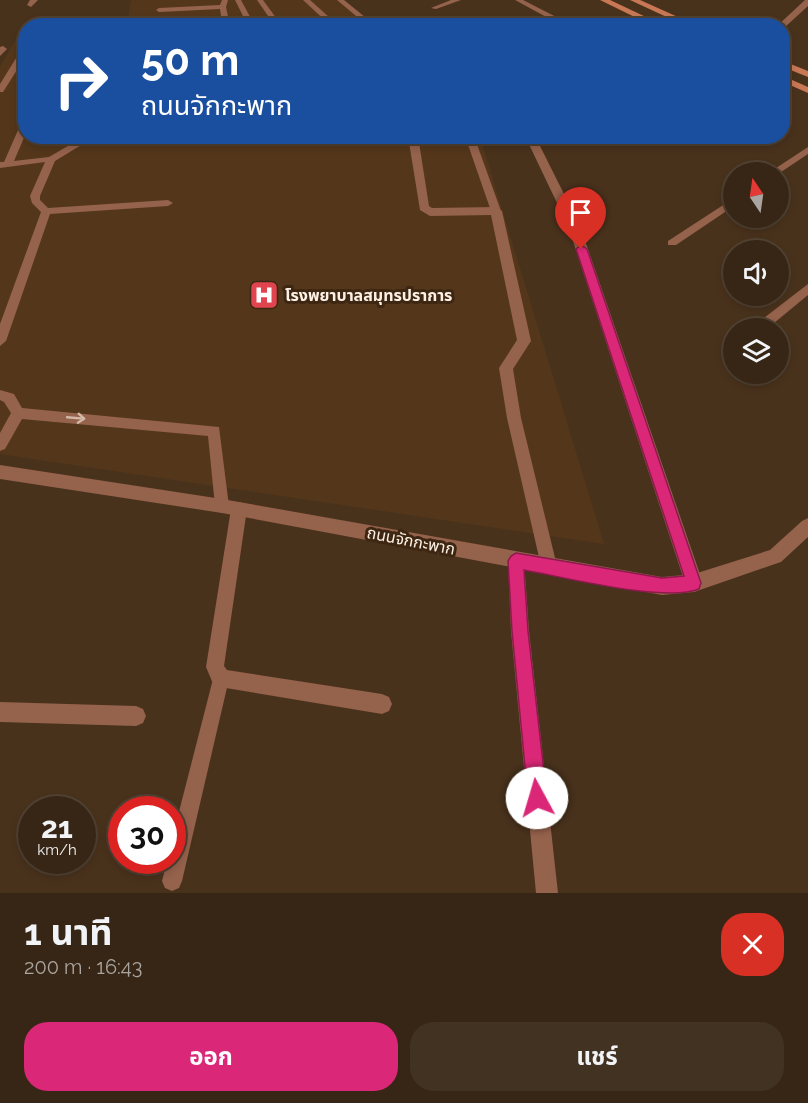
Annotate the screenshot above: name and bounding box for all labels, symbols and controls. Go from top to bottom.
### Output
text: 50 m [141,36,239,85]
icon: right [42,42,120,120]
text: ถนนจักกะพาก [141,90,292,121]
north arrow [723,162,789,228]
map controls [723,162,789,384]
pin [555,187,606,249]
icon: arrive [564,196,597,229]
button: sound [723,240,789,306]
hospital icon: โรงพยาบาลสมุทรปราการ [248,279,280,311]
place label: โรงพยาบาลสมุทรปราการ [285,286,452,305]
button: layers [723,318,789,384]
one-way arrow [66,413,86,424]
street label: ถนนจักกะพาก [365,523,457,559]
position arrow [505,766,569,830]
speed limit sign: 30 [108,796,186,874]
text: 21 [41,810,73,845]
text: km/h [37,841,77,859]
text: 1 นาที [24,911,113,953]
button: close [721,913,784,976]
text: 200 m · 16:43 [24,955,142,979]
button: ออก [24,1022,398,1091]
button: แชร์ [410,1022,784,1091]

